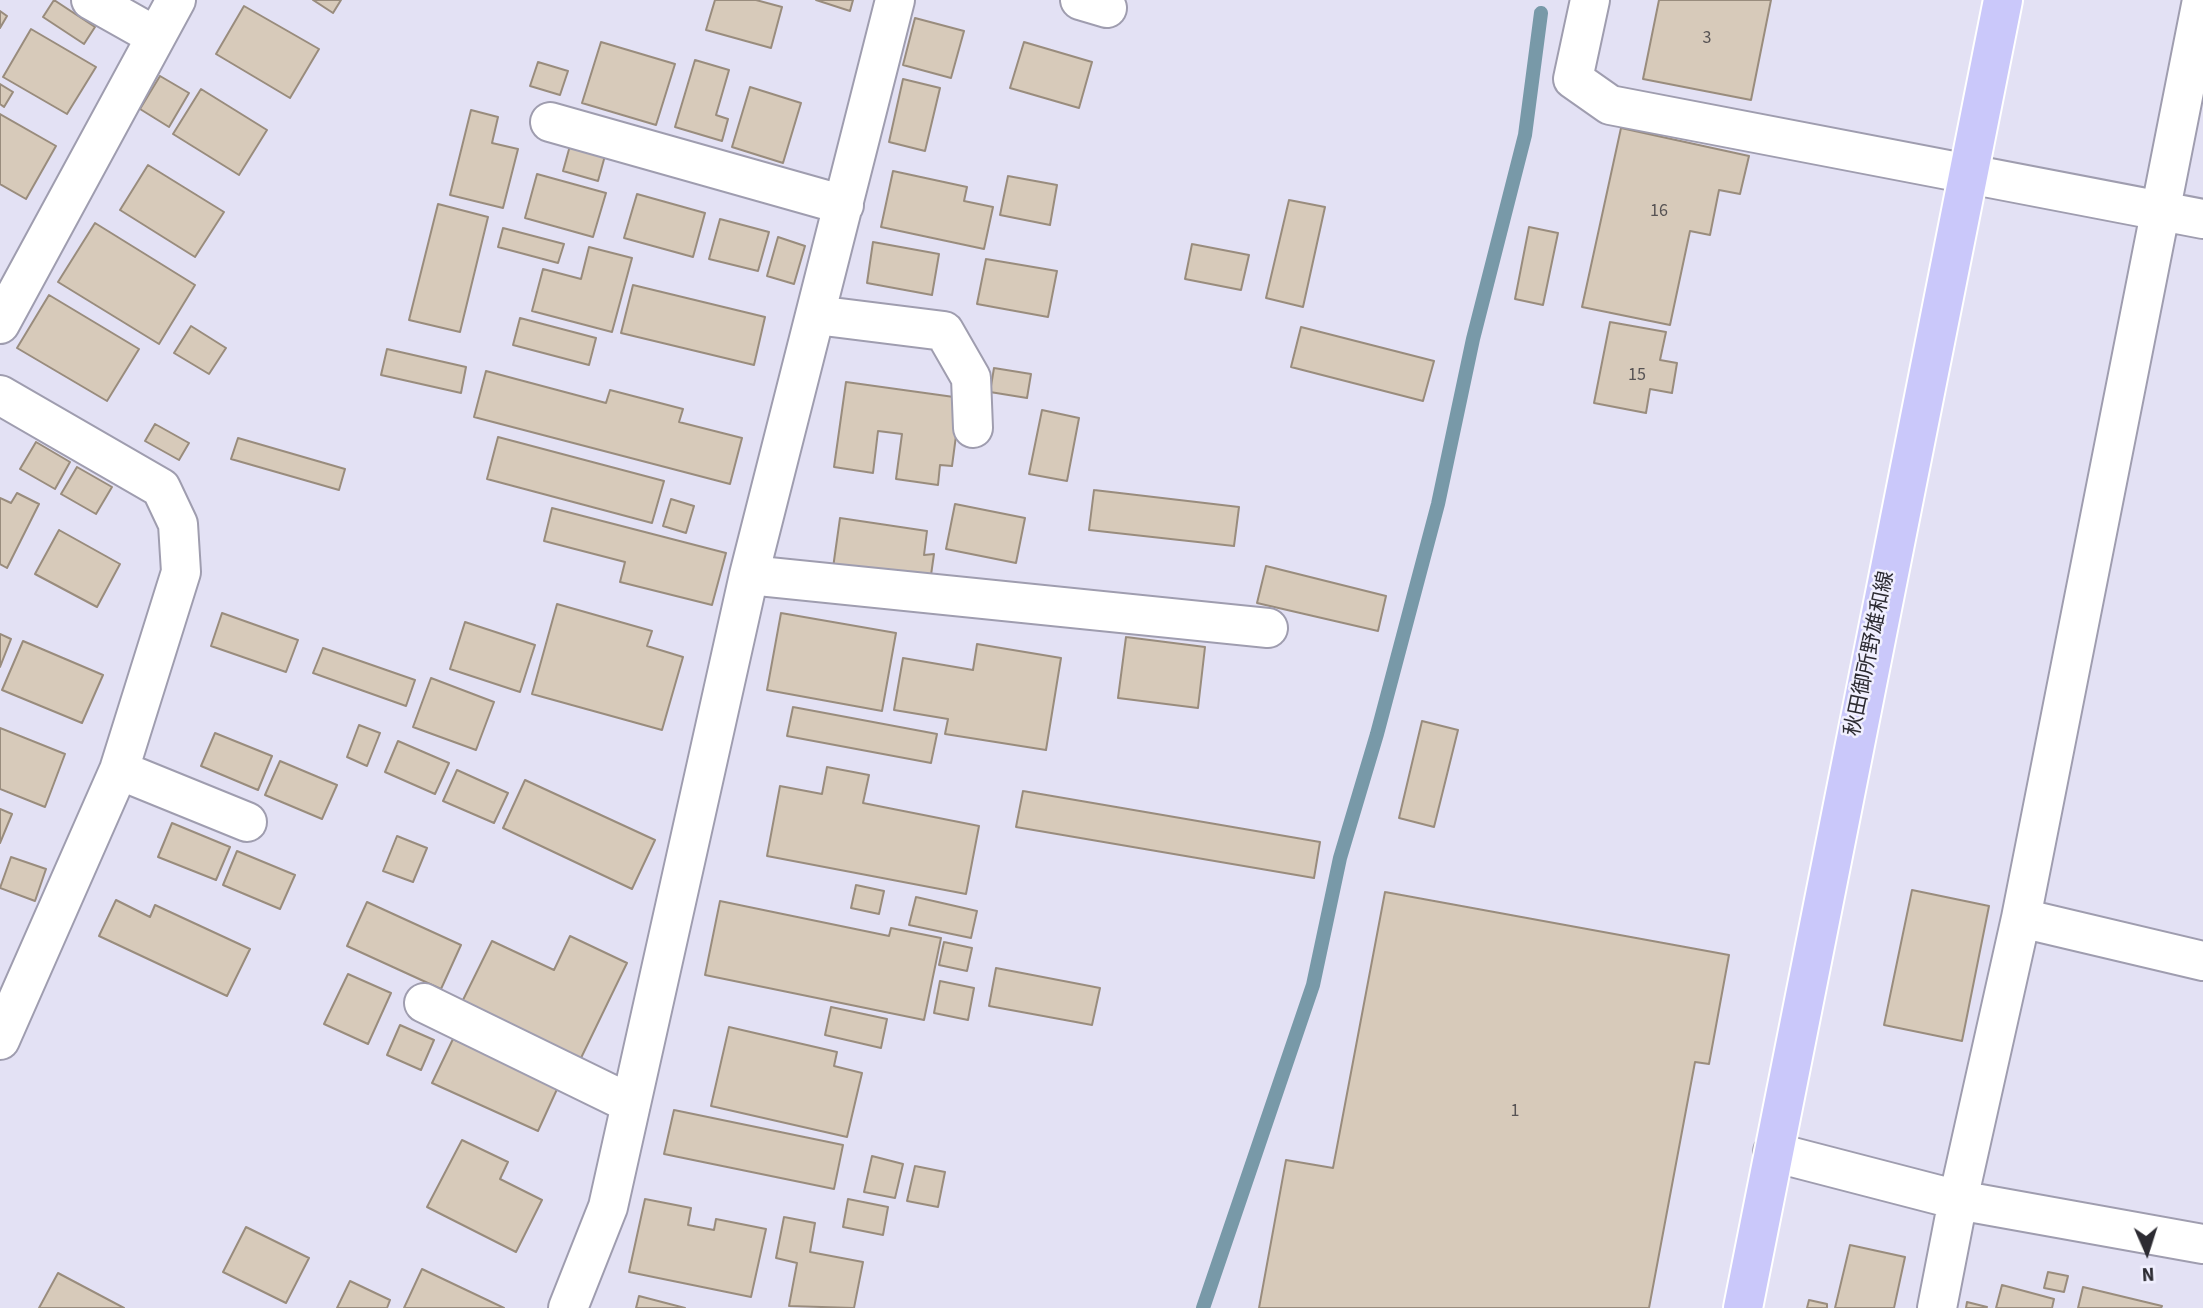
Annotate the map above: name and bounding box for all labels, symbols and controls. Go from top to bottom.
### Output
house number: 3 [1703,28,1711,50]
house number: 16 [1650,201,1668,223]
house number: 15 [1628,365,1646,387]
street label: 秋田御所野雄和線 [1841,569,1901,739]
house number: 1 [1511,1101,1519,1123]
north arrow [2112,1217,2182,1287]
text: N [2141,1260,2155,1287]

